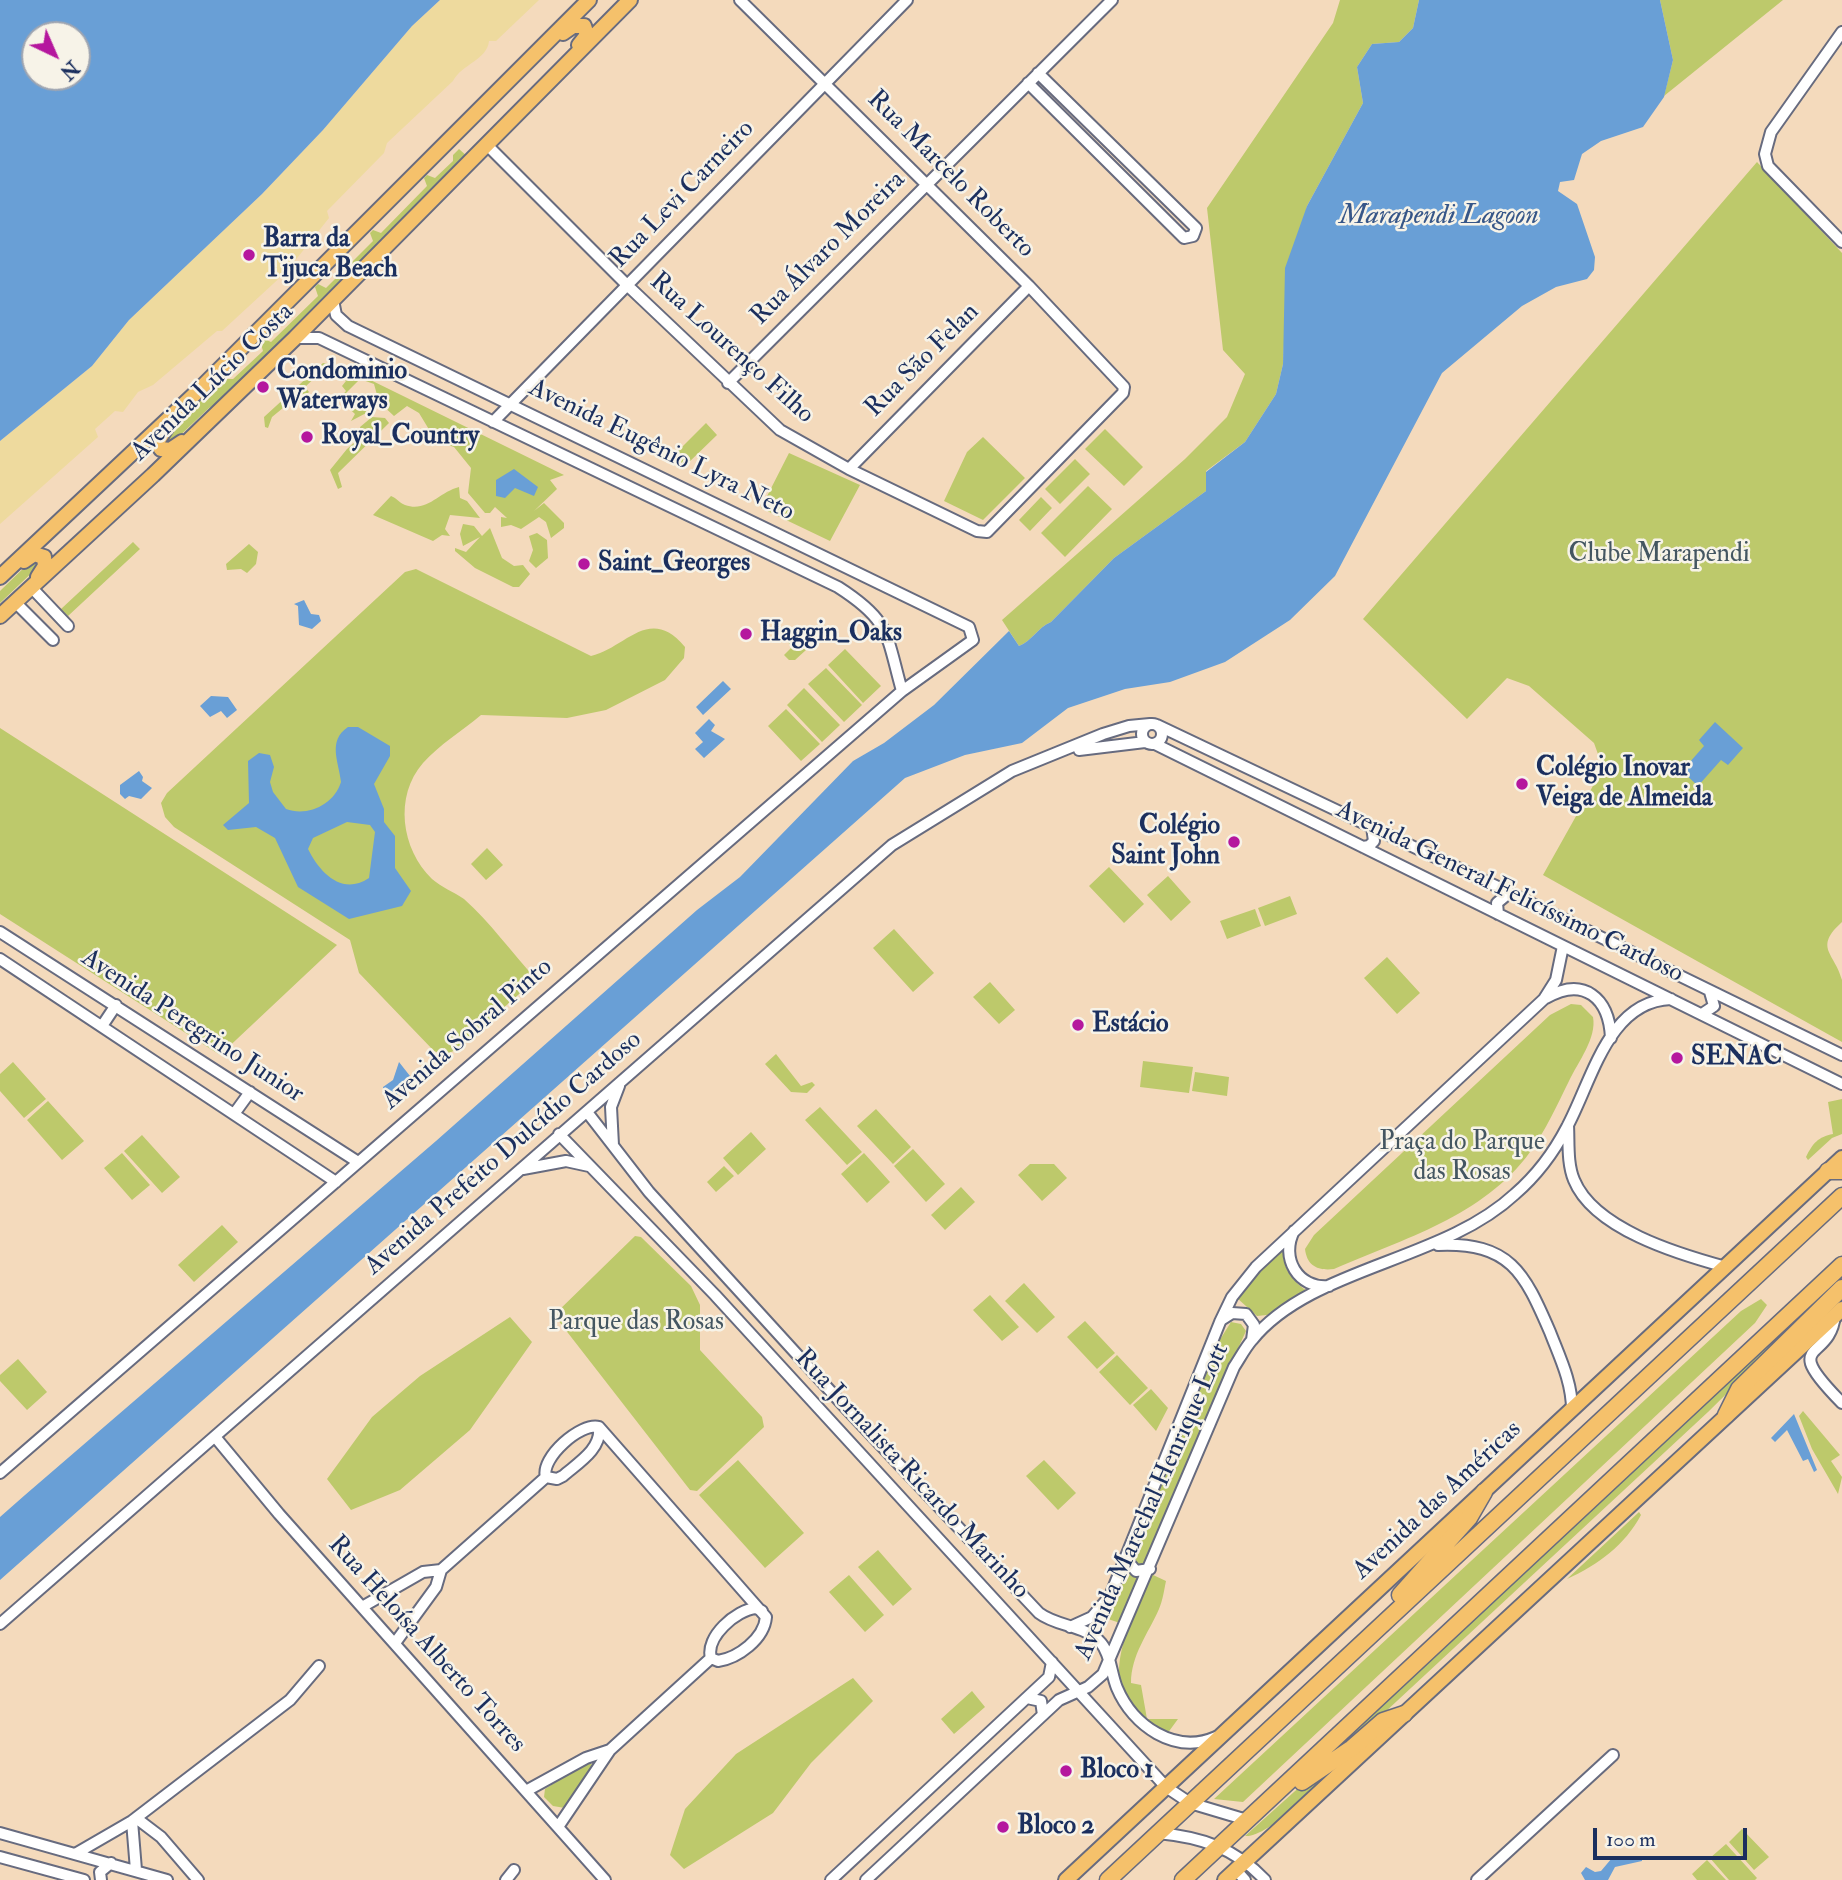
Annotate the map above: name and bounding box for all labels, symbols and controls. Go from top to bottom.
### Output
north arrow [21,21,91,91]
text: N [55,55,84,84]
street label: Rua Marcelo Roberto [860,85,1040,265]
street label: Rua Levi Carneiro [604,114,762,276]
street label: Rua Álvaro Moreira [745,165,913,333]
water label: Marapendi Lagoon [1339,200,1539,234]
place label: Barra da Tijuca Beach [263,224,398,286]
marker: Barra da Tijuca Beach [241,247,257,263]
street label: Rua Lourenço Filho [642,267,820,431]
street label: Avenida Lúcio Costa [125,297,301,469]
street label: Rua São Felan [859,297,987,425]
place label: Condominio Waterways [277,356,407,418]
street label: Avenida Eugênio Lyra Neto [523,373,799,529]
marker: Condominio Waterways [255,379,271,395]
place label: Royal_Country [321,421,479,453]
marker: Royal_Country [299,429,315,445]
park label: Clube Marapendi [1568,539,1750,571]
place label: Saint_Georges [598,548,750,580]
marker: Saint_Georges [576,556,592,572]
place label: Haggin_Oaks [760,618,902,650]
marker: Haggin_Oaks [738,626,754,642]
place label: Colégio Inovar Veiga de Almeida [1536,753,1713,814]
marker: Colégio Inovar Veiga de Almeida [1514,776,1530,792]
street label: Avenida General Felicíssimo Cardoso [1330,795,1688,991]
place label: Colégio Saint John [1111,811,1220,872]
marker: Colégio Saint John [1226,834,1242,850]
street label: Avenida Peregrino Junior [75,943,309,1111]
street label: Avenida Sobral Pinto [377,953,559,1117]
place label: Estácio [1092,1009,1169,1041]
marker: Estácio [1070,1017,1086,1033]
street label: Avenida Prefeito Dulcídio Cardoso [359,1025,649,1283]
place label: SENAC [1691,1042,1782,1074]
marker: SENAC [1669,1050,1685,1066]
park label: Praça do Parque das Rosas [1379,1127,1545,1188]
park label: Parque das Rosas [548,1307,724,1339]
street label: Avenida Marechal Henrique Lott [1069,1339,1237,1665]
street label: Rua Jornalista Ricardo Marinho [787,1344,1035,1606]
street label: Avenida das Américas [1347,1415,1529,1587]
street label: Rua Heloísa Alberto Torres [320,1530,532,1760]
place label: Bloco 1 [1080,1755,1154,1787]
marker: Bloco 1 [1058,1763,1074,1779]
place label: Bloco 2 [1017,1811,1095,1843]
scale bar [1597,1814,1751,1858]
marker: Bloco 2 [995,1819,1011,1835]
text: 100 m [1606,1826,1656,1853]

